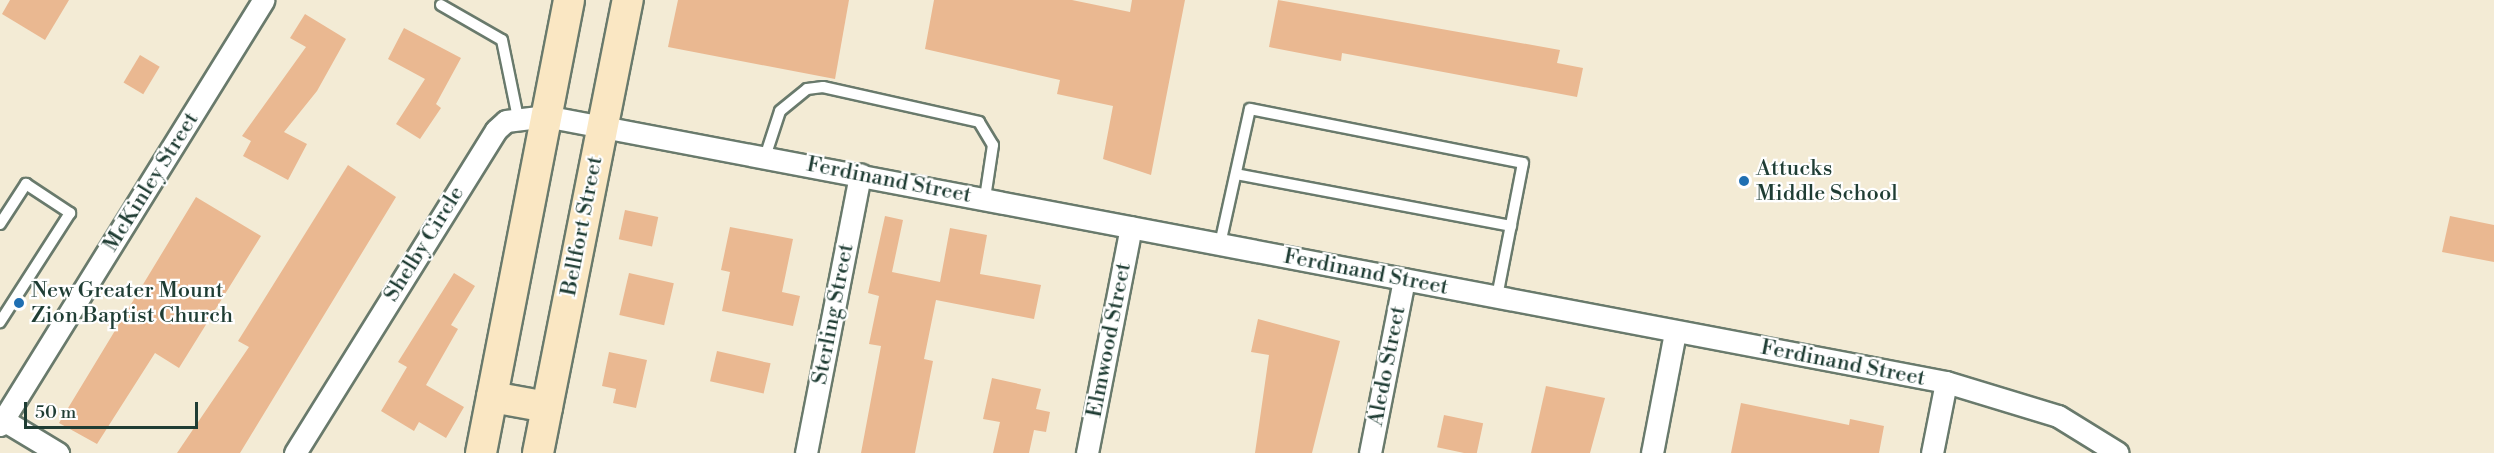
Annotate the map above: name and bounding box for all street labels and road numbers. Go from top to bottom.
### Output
street label: McKinley Street [98,107,204,257]
street label: Ferdinand Street [804,151,974,209]
street label: Bellfort Street [556,154,608,298]
street label: Shelby Circle [378,181,470,307]
street label: Sterling Street [806,241,860,387]
street label: Ferdinand Street [1281,243,1451,301]
street label: Elmwood Street [1081,260,1137,420]
street label: Aledo Street [1362,304,1412,428]
street label: Ferdinand Street [1758,334,1928,392]

